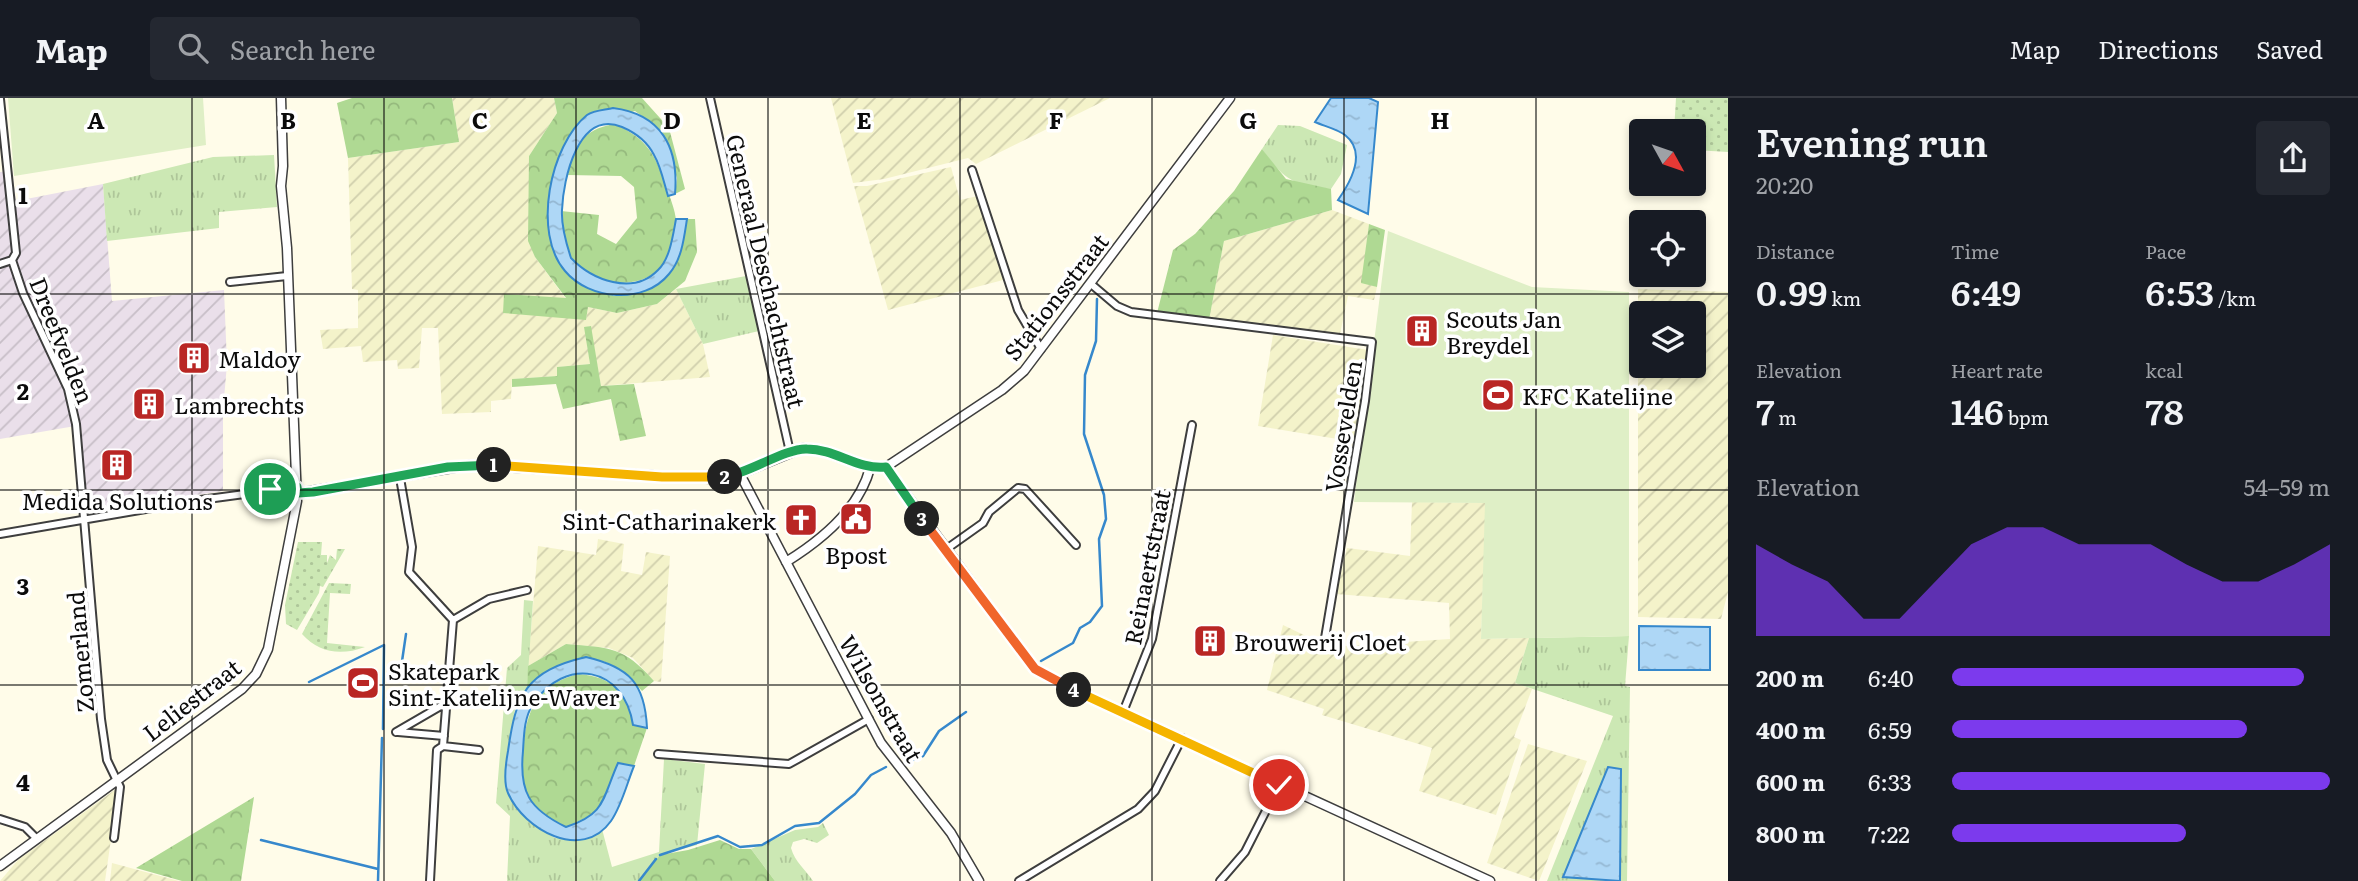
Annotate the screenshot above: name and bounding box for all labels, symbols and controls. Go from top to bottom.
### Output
search box [150,17,640,80]
text: Map [35,24,108,73]
icon: search [174,29,212,67]
text: Search here [230,29,376,68]
text: Map [2009,31,2060,66]
text: Directions [2098,31,2218,66]
text: Saved [2256,31,2323,66]
text: A [87,102,105,136]
text: B [280,102,296,136]
text: C [472,102,488,136]
text: D [663,102,681,136]
text: E [856,102,872,136]
text: F [1049,102,1064,136]
text: G [1239,102,1257,136]
text: H [1430,102,1450,136]
text: Evening run [1756,112,1988,169]
north arrow [1629,119,1706,196]
map controls [1629,119,1706,378]
button: share [2256,121,2330,195]
street label: Generaal Deschachtstraat [719,131,815,412]
text: 20:20 [1756,167,1813,201]
text: 1 [18,177,28,211]
button: locate [1629,210,1706,287]
street label: Stationsstraat [994,225,1116,367]
text: Distance [1756,237,1835,265]
text: Time [1951,237,1999,265]
text: Pace [2145,237,2186,265]
text: 0.99 [1756,265,1827,317]
text: 6:49 [1951,265,2021,317]
text: 6:53 [2145,265,2214,317]
street label: Dreefvelden [22,272,104,408]
text: km [1827,284,1861,312]
text: /km [2214,284,2256,312]
place label: Scouts Jan Breydel [1446,301,1561,361]
button: layers [1629,301,1706,378]
building icon: Scouts Jan Breydel [1403,312,1441,350]
building icon: Maldoy [175,339,213,377]
place label: Maldoy [218,341,301,375]
text: Elevation [1756,356,1842,384]
text: Heart rate [1951,356,2043,384]
text: kcal [2145,356,2183,384]
street label: Vossevelden [1315,358,1369,494]
text: 2 [17,373,29,407]
sports icon: KFC Katelijne [1479,376,1517,414]
place label: KFC Katelijne [1522,378,1673,412]
text: 7 [1756,384,1775,436]
text: 146 [1951,384,2004,436]
text: 78 [2145,384,2184,436]
building icon: Lambrechts [130,385,168,423]
place label: Lambrechts [174,387,304,421]
text: m [1775,403,1797,431]
text: bpm [2004,403,2049,431]
building icon: Medida Solutions [98,446,136,484]
pin: 1 [476,448,512,482]
text: 1 [490,450,497,478]
pin [240,459,300,519]
pin: 2 [708,460,742,494]
text: 2 [719,462,730,490]
text: Elevation [1756,469,1860,503]
text: 54–59 m [2244,469,2330,503]
icon: arrive [251,470,289,508]
place label: Medida Solutions [21,483,213,517]
street label: Reinaertstraat [1114,486,1178,648]
public building icon: Bpost [837,500,875,538]
church icon: Sint-Catharinakerk [782,501,820,539]
pin: 3 [904,502,940,536]
place label: Sint-Catharinakerk [562,503,777,537]
text: 3 [916,504,927,532]
place label: Bpost [825,537,888,571]
text: 3 [17,568,29,602]
street label: Zomerland [57,590,101,714]
building icon: Brouwerij Cloet [1191,622,1229,660]
place label: Brouwerij Cloet [1234,624,1407,658]
street label: Wilsonstraat [832,628,933,769]
street label: Leliestraat [135,649,248,748]
place label: Skatepark Sint-Katelijne-Waver [388,653,620,713]
text: 200 m [1756,660,1824,694]
text: 6:40 [1868,660,1914,694]
sports icon: Skatepark Sint-Katelijne-Waver [344,664,382,702]
pin: 4 [1056,672,1092,708]
text: 4 [1068,675,1079,703]
text: 400 m [1756,712,1826,746]
text: 6:59 [1868,712,1912,746]
pin [1249,755,1309,815]
text: 4 [16,764,30,798]
text: 600 m [1756,764,1825,798]
text: 6:33 [1868,764,1912,798]
icon: check [1260,766,1298,804]
text: 800 m [1756,816,1825,850]
text: 7:22 [1868,816,1910,850]

